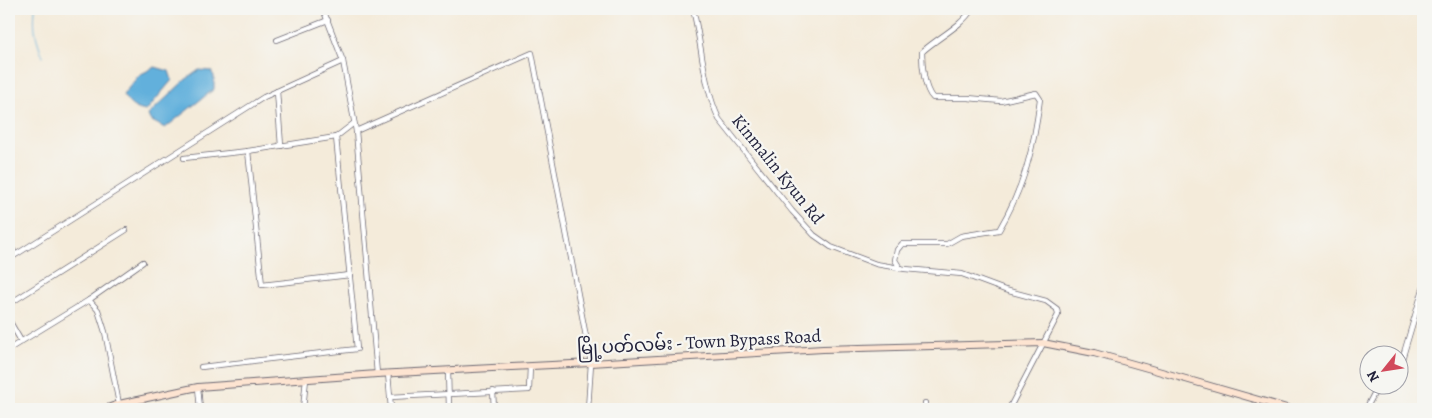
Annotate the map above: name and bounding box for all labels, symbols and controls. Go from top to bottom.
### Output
street label: Kinmalin Kyun Rd [726,109,830,229]
street label: မြို့ပတ်လမ်း - Town Bypass Road [576,322,822,363]
north arrow [1360,346,1410,396]
text: N [1362,367,1384,385]

